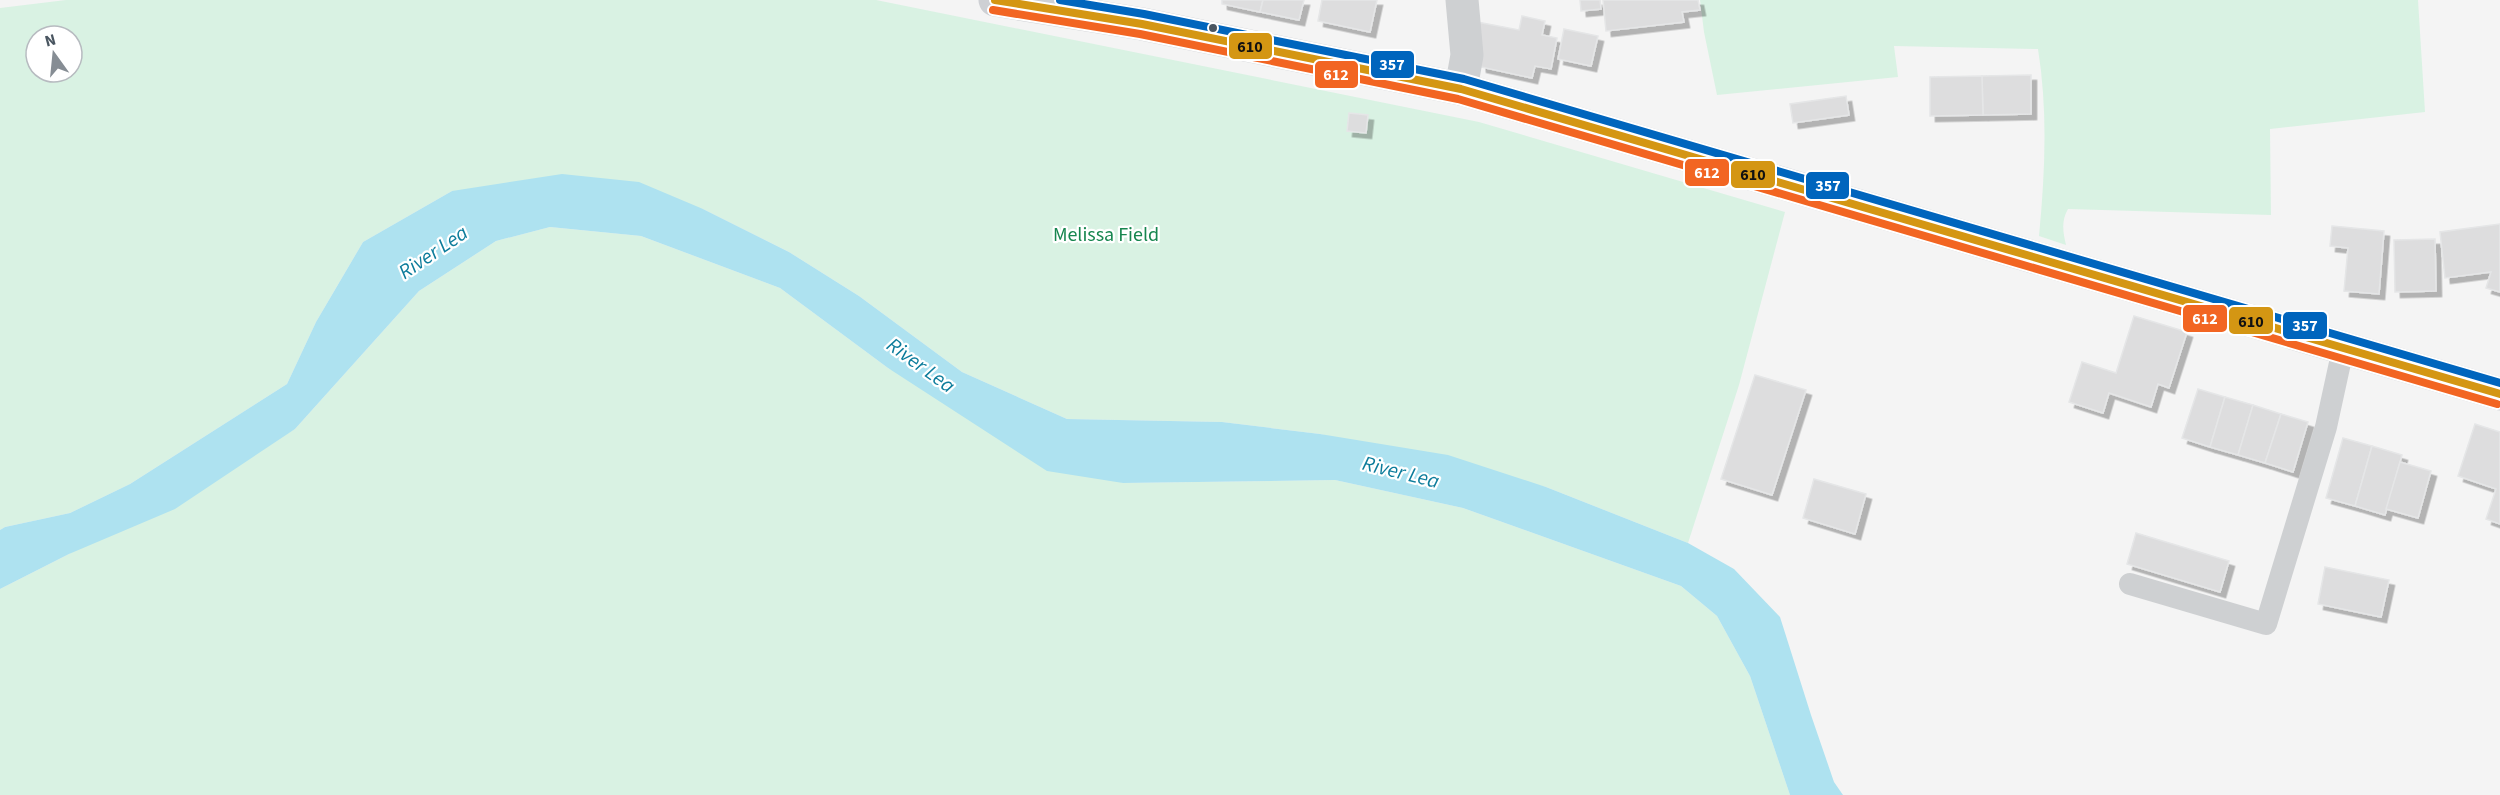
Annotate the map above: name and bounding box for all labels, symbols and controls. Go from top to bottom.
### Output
unlabelled marker [1207,22,1219,34]
north arrow [24,24,84,84]
text: N [42,28,58,52]
line badge: 610 [1228,32,1273,60]
text: 610 [1237,36,1263,58]
line badge: 357 [1370,50,1415,79]
text: 357 [1379,54,1405,76]
line badge: 612 [1314,60,1359,89]
text: 612 [1323,64,1349,86]
line badge: 612 [1684,158,1730,187]
line badge: 610 [1730,160,1776,189]
text: 612 [1694,162,1720,184]
text: 610 [1740,164,1766,186]
line badge: 357 [1805,171,1850,200]
text: 357 [1815,175,1841,197]
water label: River Lea [392,218,474,286]
park label: Melissa Field [1053,221,1159,249]
line badge: 612 [2182,304,2228,333]
line badge: 610 [2228,306,2274,335]
text: 612 [2192,308,2218,330]
text: 610 [2238,311,2264,333]
line badge: 357 [2282,311,2328,340]
text: 357 [2292,315,2318,337]
water label: River Lea [881,330,961,400]
water label: River Lea [1359,448,1443,496]

